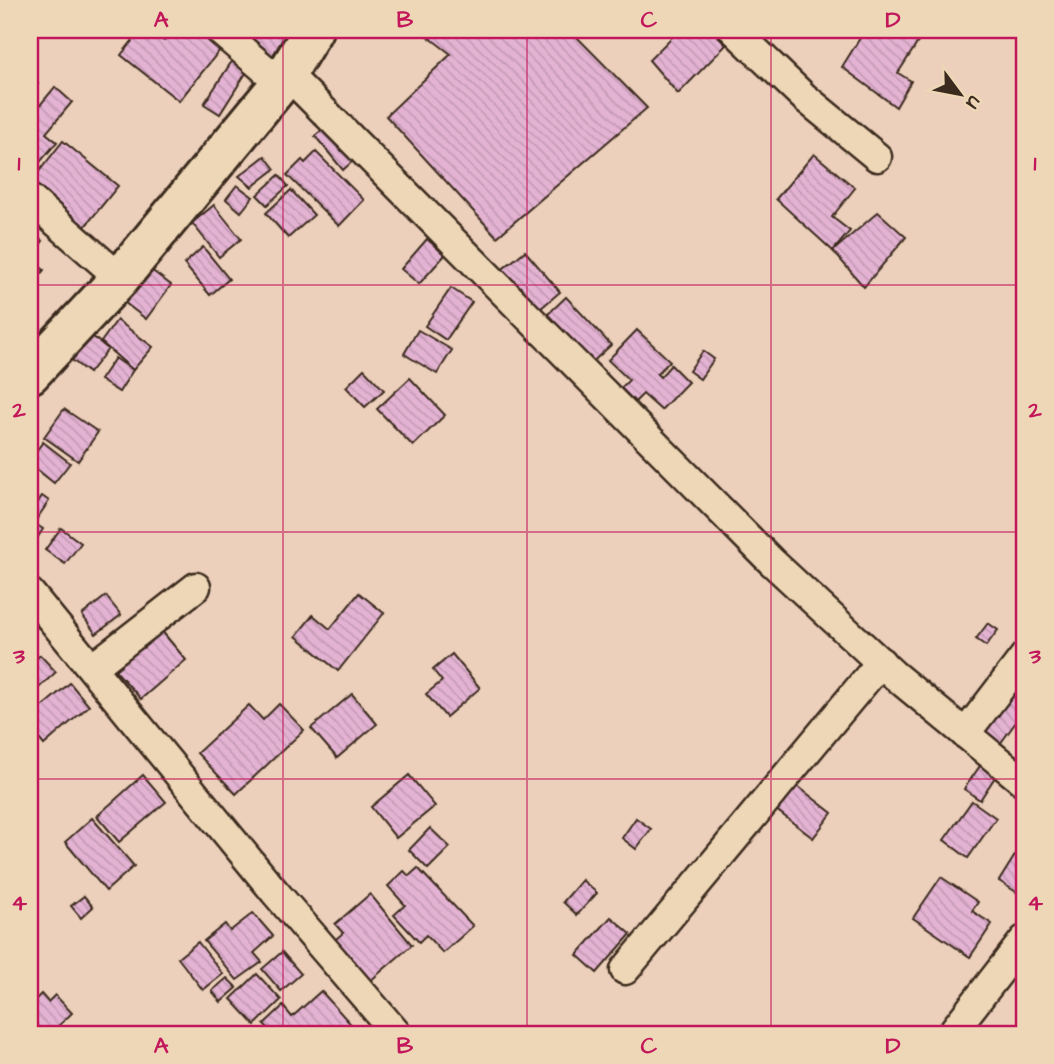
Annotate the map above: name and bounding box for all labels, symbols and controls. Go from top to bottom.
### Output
text: A [154,4,169,36]
text: B [397,4,414,36]
text: C [641,4,658,36]
text: D [886,4,901,36]
north arrow [925,60,995,130]
text: U [959,91,987,114]
text: 1 [18,147,21,179]
text: 1 [1034,147,1037,179]
text: 2 [11,394,26,426]
text: 2 [1027,394,1042,426]
text: 3 [12,640,25,672]
text: 3 [1028,640,1041,672]
text: 4 [11,887,27,919]
text: 4 [1027,887,1043,919]
text: A [154,1030,169,1062]
text: B [397,1030,414,1062]
text: C [641,1030,658,1062]
text: D [886,1030,901,1062]

